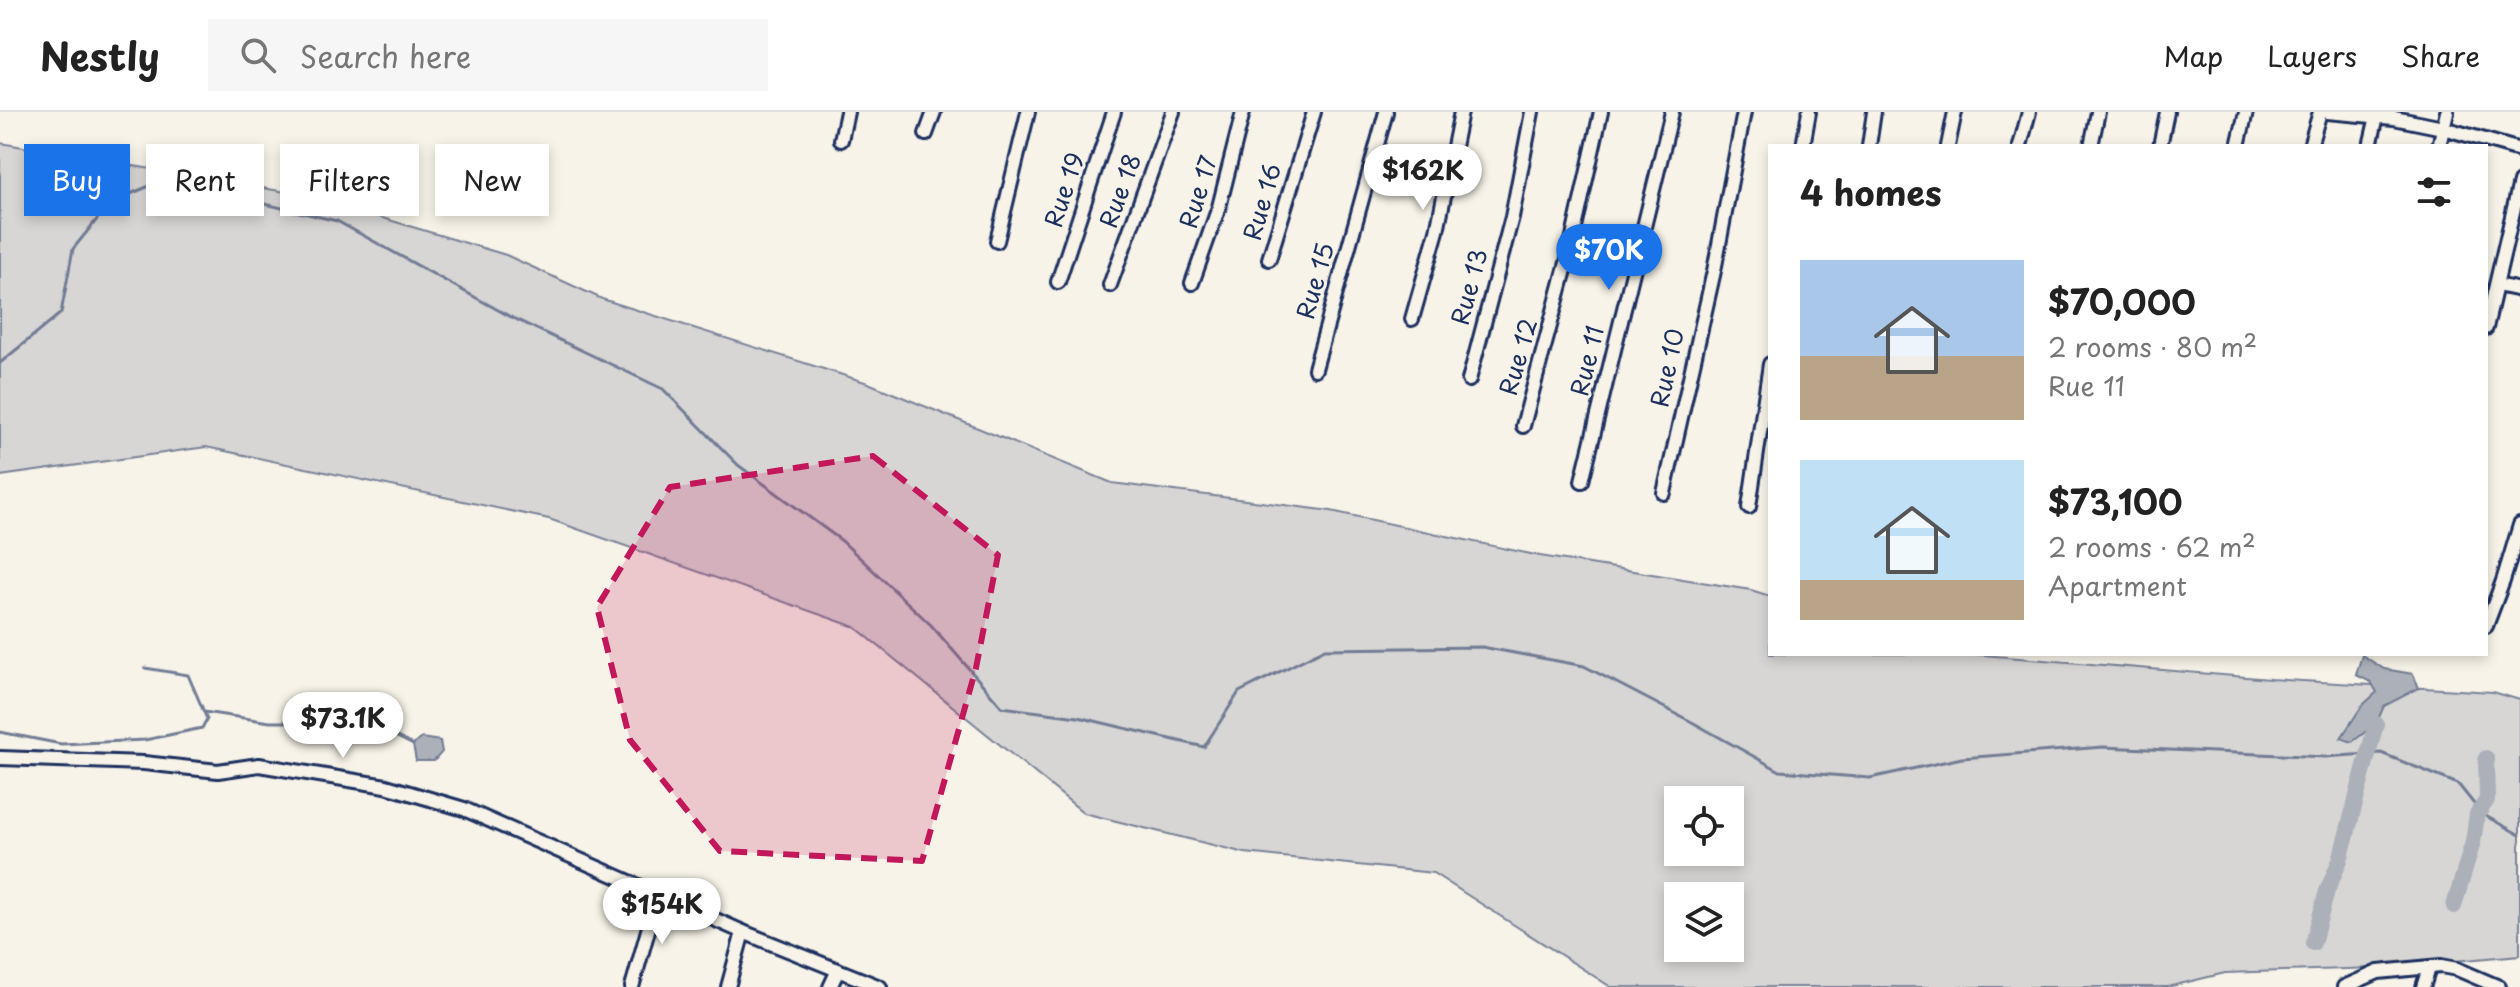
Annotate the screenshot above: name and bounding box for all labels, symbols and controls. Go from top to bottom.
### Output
search box [208,19,768,91]
text: Nestly [40,27,160,84]
icon: search [236,33,280,77]
text: Search here [300,33,471,78]
text: Map [2163,34,2223,77]
text: Layers [2267,34,2357,77]
text: Share [2401,34,2480,77]
chip: Buy [24,144,130,216]
chip: Rent [146,144,264,216]
chip: Filters [280,144,419,216]
chip: New [435,144,549,216]
pin: $162K [1367,144,1479,212]
street label: Rue 19 [1034,147,1092,231]
street label: Rue 18 [1089,148,1149,233]
street label: Rue 17 [1169,150,1225,232]
text: $162K [1382,150,1464,189]
street label: Rue 16 [1233,159,1289,244]
text: 4 homes [1800,166,1942,218]
icon: filters [2412,170,2456,214]
pin: $70K [1562,224,1656,292]
text: $70K [1574,230,1644,269]
street label: Rue 15 [1286,238,1342,323]
street label: Rue 13 [1441,244,1495,329]
text: $70,000 [2048,275,2196,327]
icon: home [1864,292,1960,388]
street label: Rue 12 [1489,314,1545,399]
street label: Rue 11 [1560,322,1612,399]
street label: Rue 10 [1640,325,1692,410]
text: 2 rooms · 80 m² [2048,327,2257,366]
text: Rue 11 [2048,366,2125,405]
text: $73,100 [2048,475,2183,527]
icon: home [1864,492,1960,588]
text: 2 rooms · 62 m² [2048,527,2256,566]
text: Apartment [2048,566,2187,605]
pin: $73.1K [278,692,408,760]
text: $73.1K [300,698,386,737]
map controls [1664,786,1744,962]
button: locate [1664,786,1744,866]
pin: $154K [606,878,718,946]
button: layers [1664,882,1744,962]
text: $154K [621,884,703,923]

